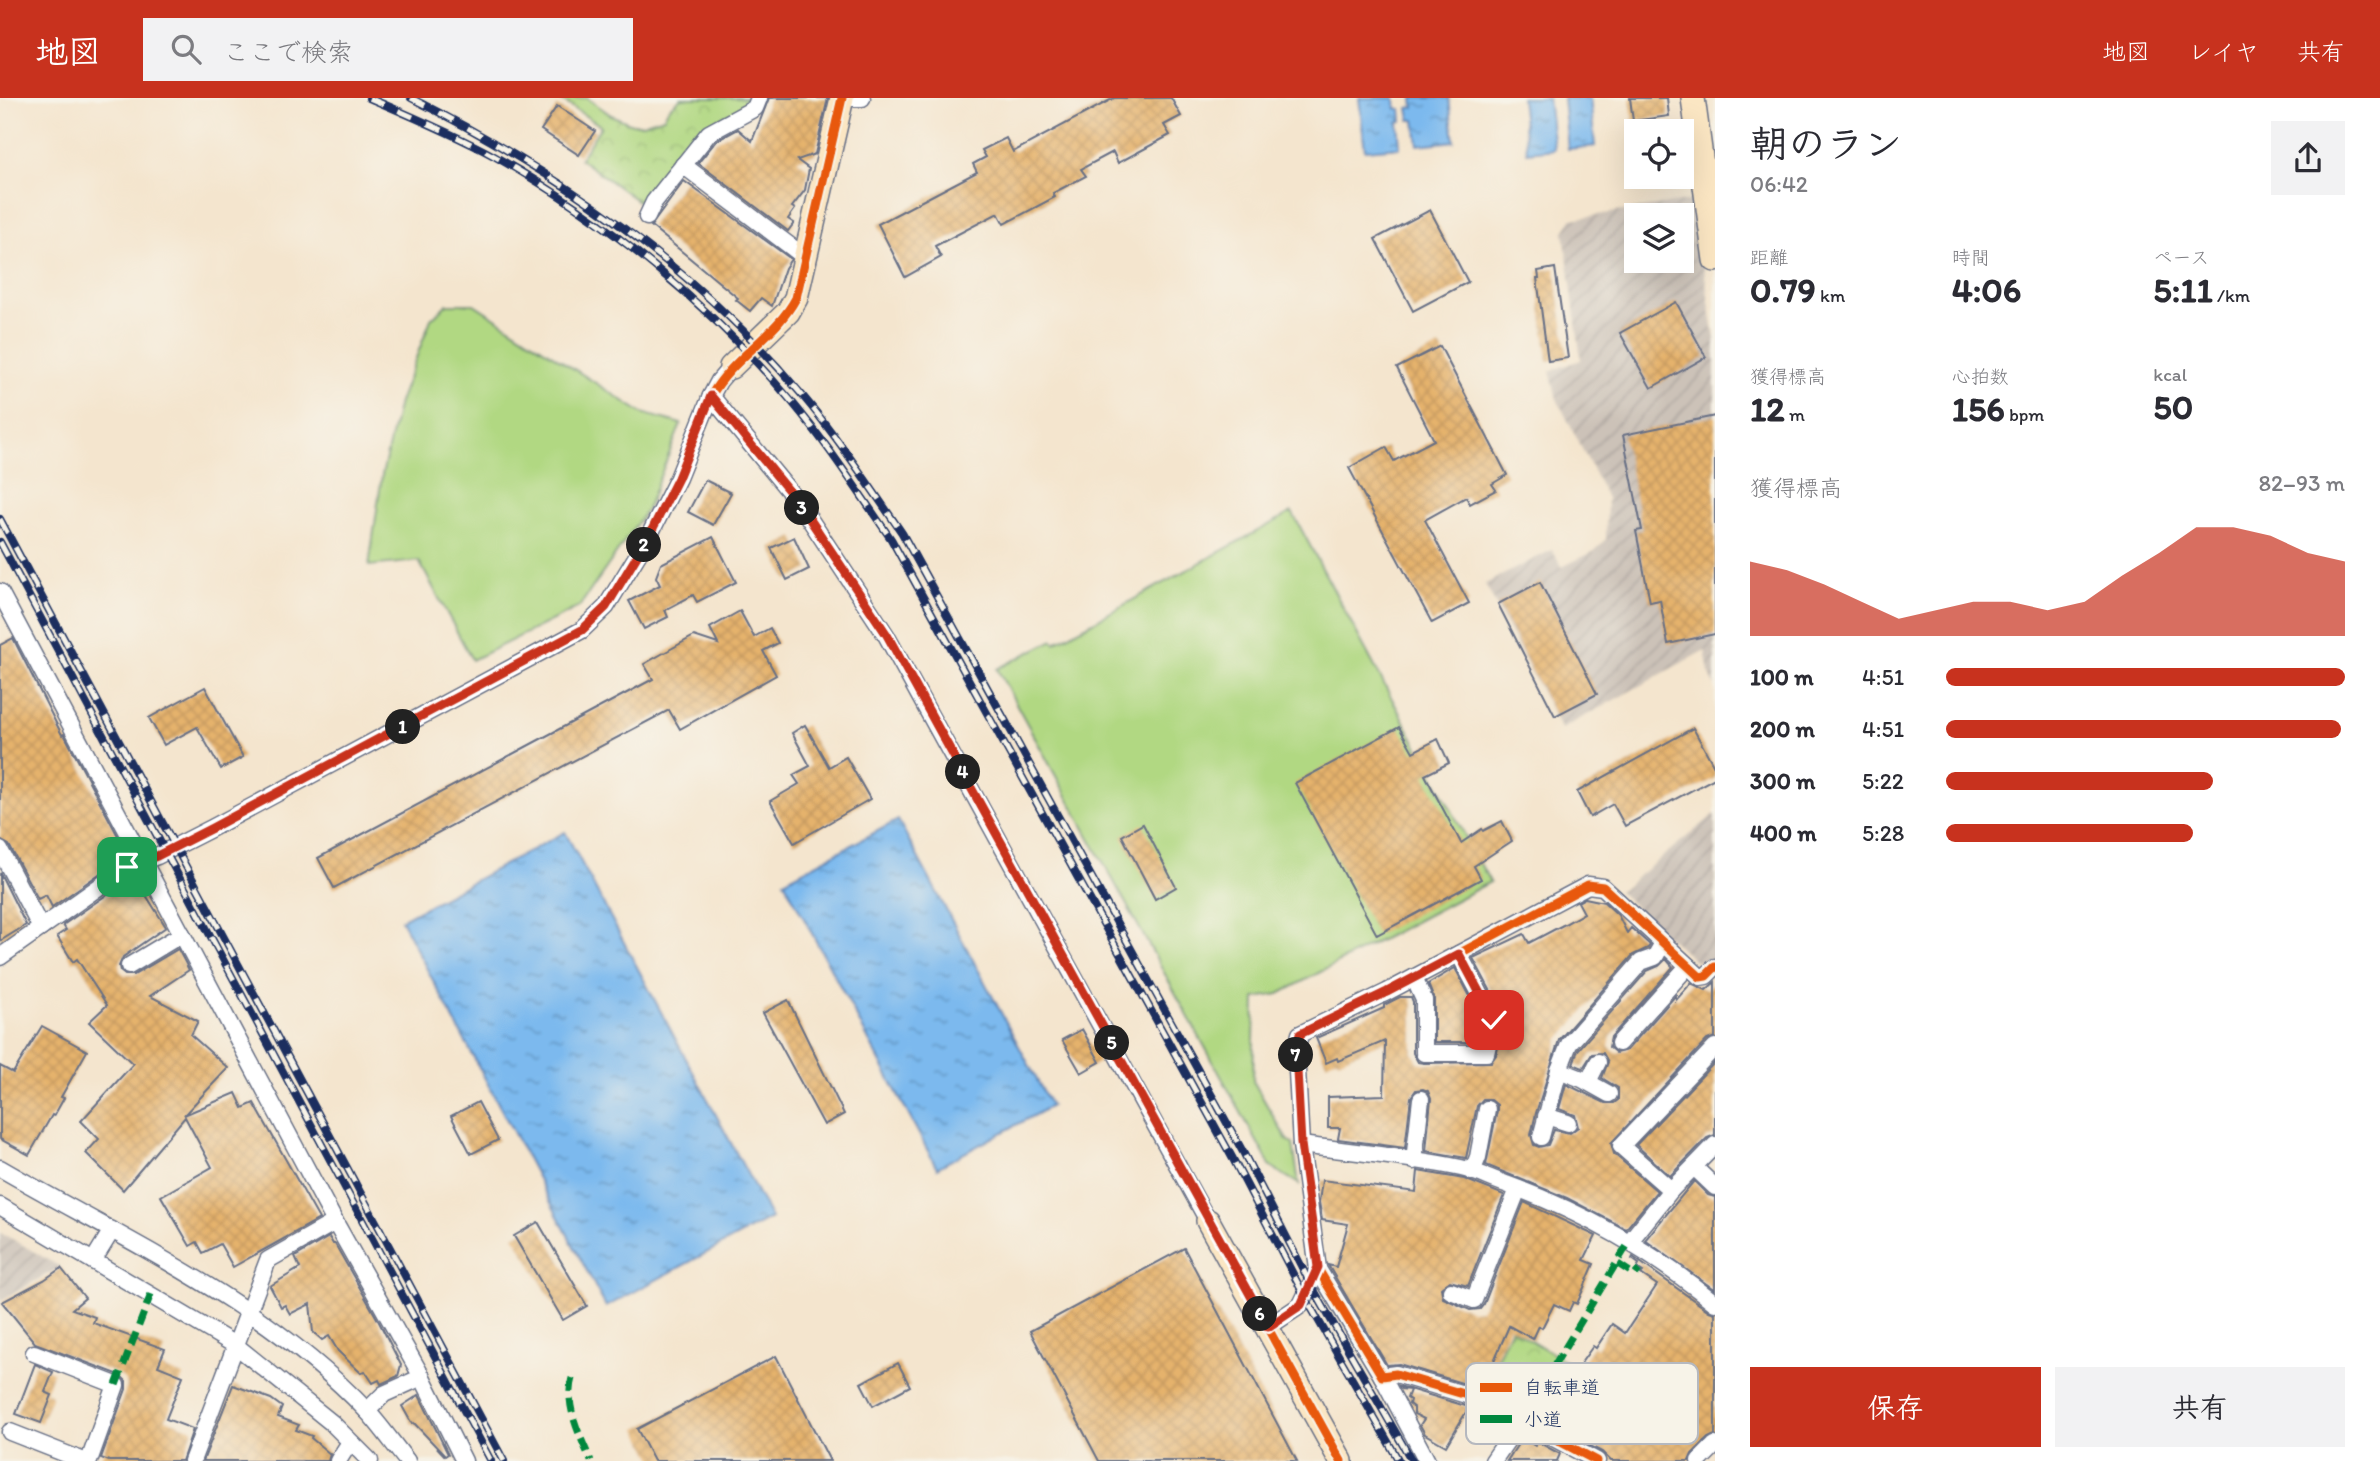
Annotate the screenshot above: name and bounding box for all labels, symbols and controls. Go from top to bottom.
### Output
search box [143,18,633,81]
icon: search [167,30,205,68]
text: 地図 [35,32,101,71]
text: ここで検索 [223,36,353,68]
text: 地図 [2102,37,2150,66]
text: レイヤ [2188,37,2259,66]
text: 共有 [2297,37,2345,66]
map controls [1624,119,1694,273]
button: locate [1624,119,1694,189]
text: 朝のラン [1750,121,1902,167]
button: share [2271,121,2345,195]
text: 06:42 [1750,170,1808,198]
button: layers [1624,203,1694,273]
text: 距離 [1750,246,1788,269]
text: 時間 [1952,246,1990,269]
text: ペース [2153,246,2209,269]
text: 0.79 [1750,269,1816,311]
text: 4:06 [1952,269,2021,311]
text: 5:11 [2153,269,2213,311]
text: km [1816,284,1845,307]
text: /km [2213,284,2250,307]
text: kcal [2153,363,2187,386]
text: 獲得標高 [1750,365,1826,388]
text: 心拍数 [1952,365,2009,388]
text: 50 [2153,386,2193,428]
text: 12 [1750,388,1785,430]
text: 156 [1952,388,2005,430]
text: m [1785,403,1805,426]
text: bpm [2005,403,2044,426]
text: 82–93 m [2258,469,2345,497]
text: 獲得標高 [1750,474,1842,502]
pin: 3 [784,490,820,526]
text: 3 [796,496,807,519]
pin: 2 [626,528,662,562]
text: 2 [639,533,649,556]
text: 100 m [1750,663,1814,691]
text: 4:51 [1862,663,1904,691]
pin: 1 [386,710,420,744]
text: 1 [398,715,407,738]
text: 200 m [1750,715,1815,743]
text: 4:51 [1862,715,1904,743]
pin: 4 [946,754,981,790]
text: 4 [957,760,968,783]
text: 300 m [1750,767,1815,795]
text: 5:22 [1862,767,1904,795]
text: 400 m [1750,819,1817,847]
text: 5:28 [1862,819,1904,847]
pin [97,837,157,897]
icon: arrive [108,848,146,886]
pin [1464,990,1524,1050]
icon: check [1475,1001,1513,1039]
pin: 5 [1094,1026,1130,1060]
text: 5 [1107,1031,1116,1054]
pin: 7 [1278,1038,1314,1072]
text: 7 [1291,1043,1300,1066]
pin: 6 [1242,1296,1278,1332]
text: 6 [1254,1302,1265,1325]
legend [1466,1363,1698,1444]
button: 保存 [1750,1367,2041,1447]
button: 共有 [2055,1367,2345,1447]
text: 自転車道 [1524,1376,1600,1399]
text: 小道 [1524,1408,1562,1431]

